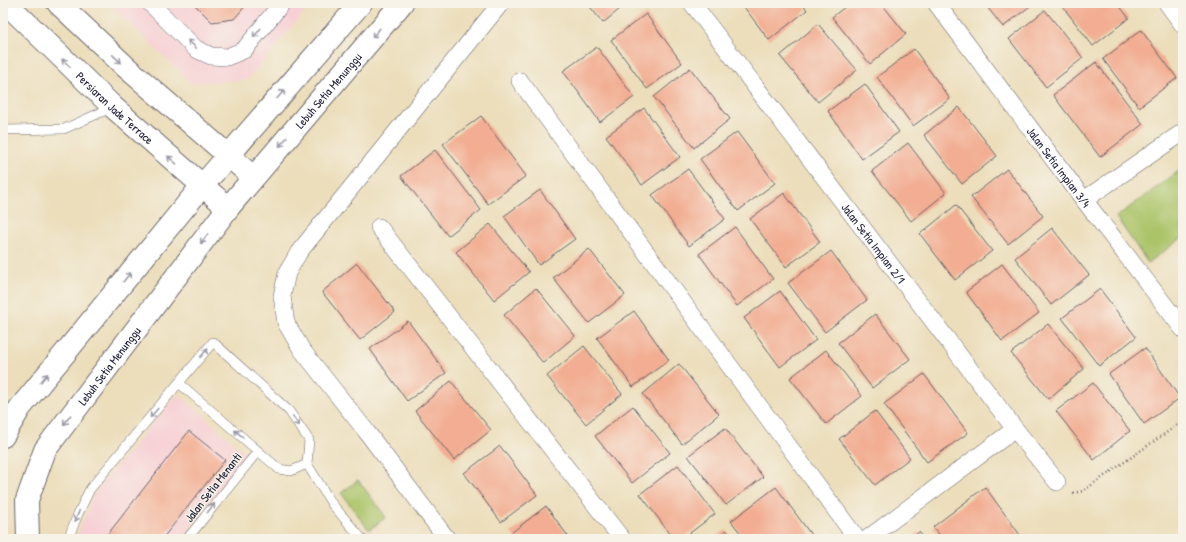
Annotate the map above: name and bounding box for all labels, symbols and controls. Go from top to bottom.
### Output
one-way arrow [372,27,381,38]
one-way arrow [253,28,262,39]
one-way arrow [187,39,197,49]
street label: Lebuh Setia Menunggu [291,49,365,132]
one-way arrow [111,54,122,63]
one-way arrow [61,58,71,67]
street label: Persiaran Jade Terrace [73,67,158,148]
one-way arrow [277,89,286,100]
street label: Jalan Setia Impian 3/4 [1023,123,1095,211]
one-way arrow [278,137,287,148]
one-way arrow [167,156,178,165]
street label: Jalan Setia Impian 2/1 [838,199,910,287]
one-way arrow [200,233,208,244]
one-way arrow [122,272,131,283]
street label: Lebuh Setia Menunggu [74,323,144,408]
one-way arrow [199,348,208,358]
one-way arrow [40,372,49,383]
one-way arrow [149,407,158,418]
one-way arrow [62,415,71,426]
one-way arrow [292,415,300,426]
one-way arrow [233,430,244,439]
street label: Jalan Setia Menanti [180,449,246,525]
one-way arrow [207,503,216,514]
one-way arrow [72,510,80,522]

